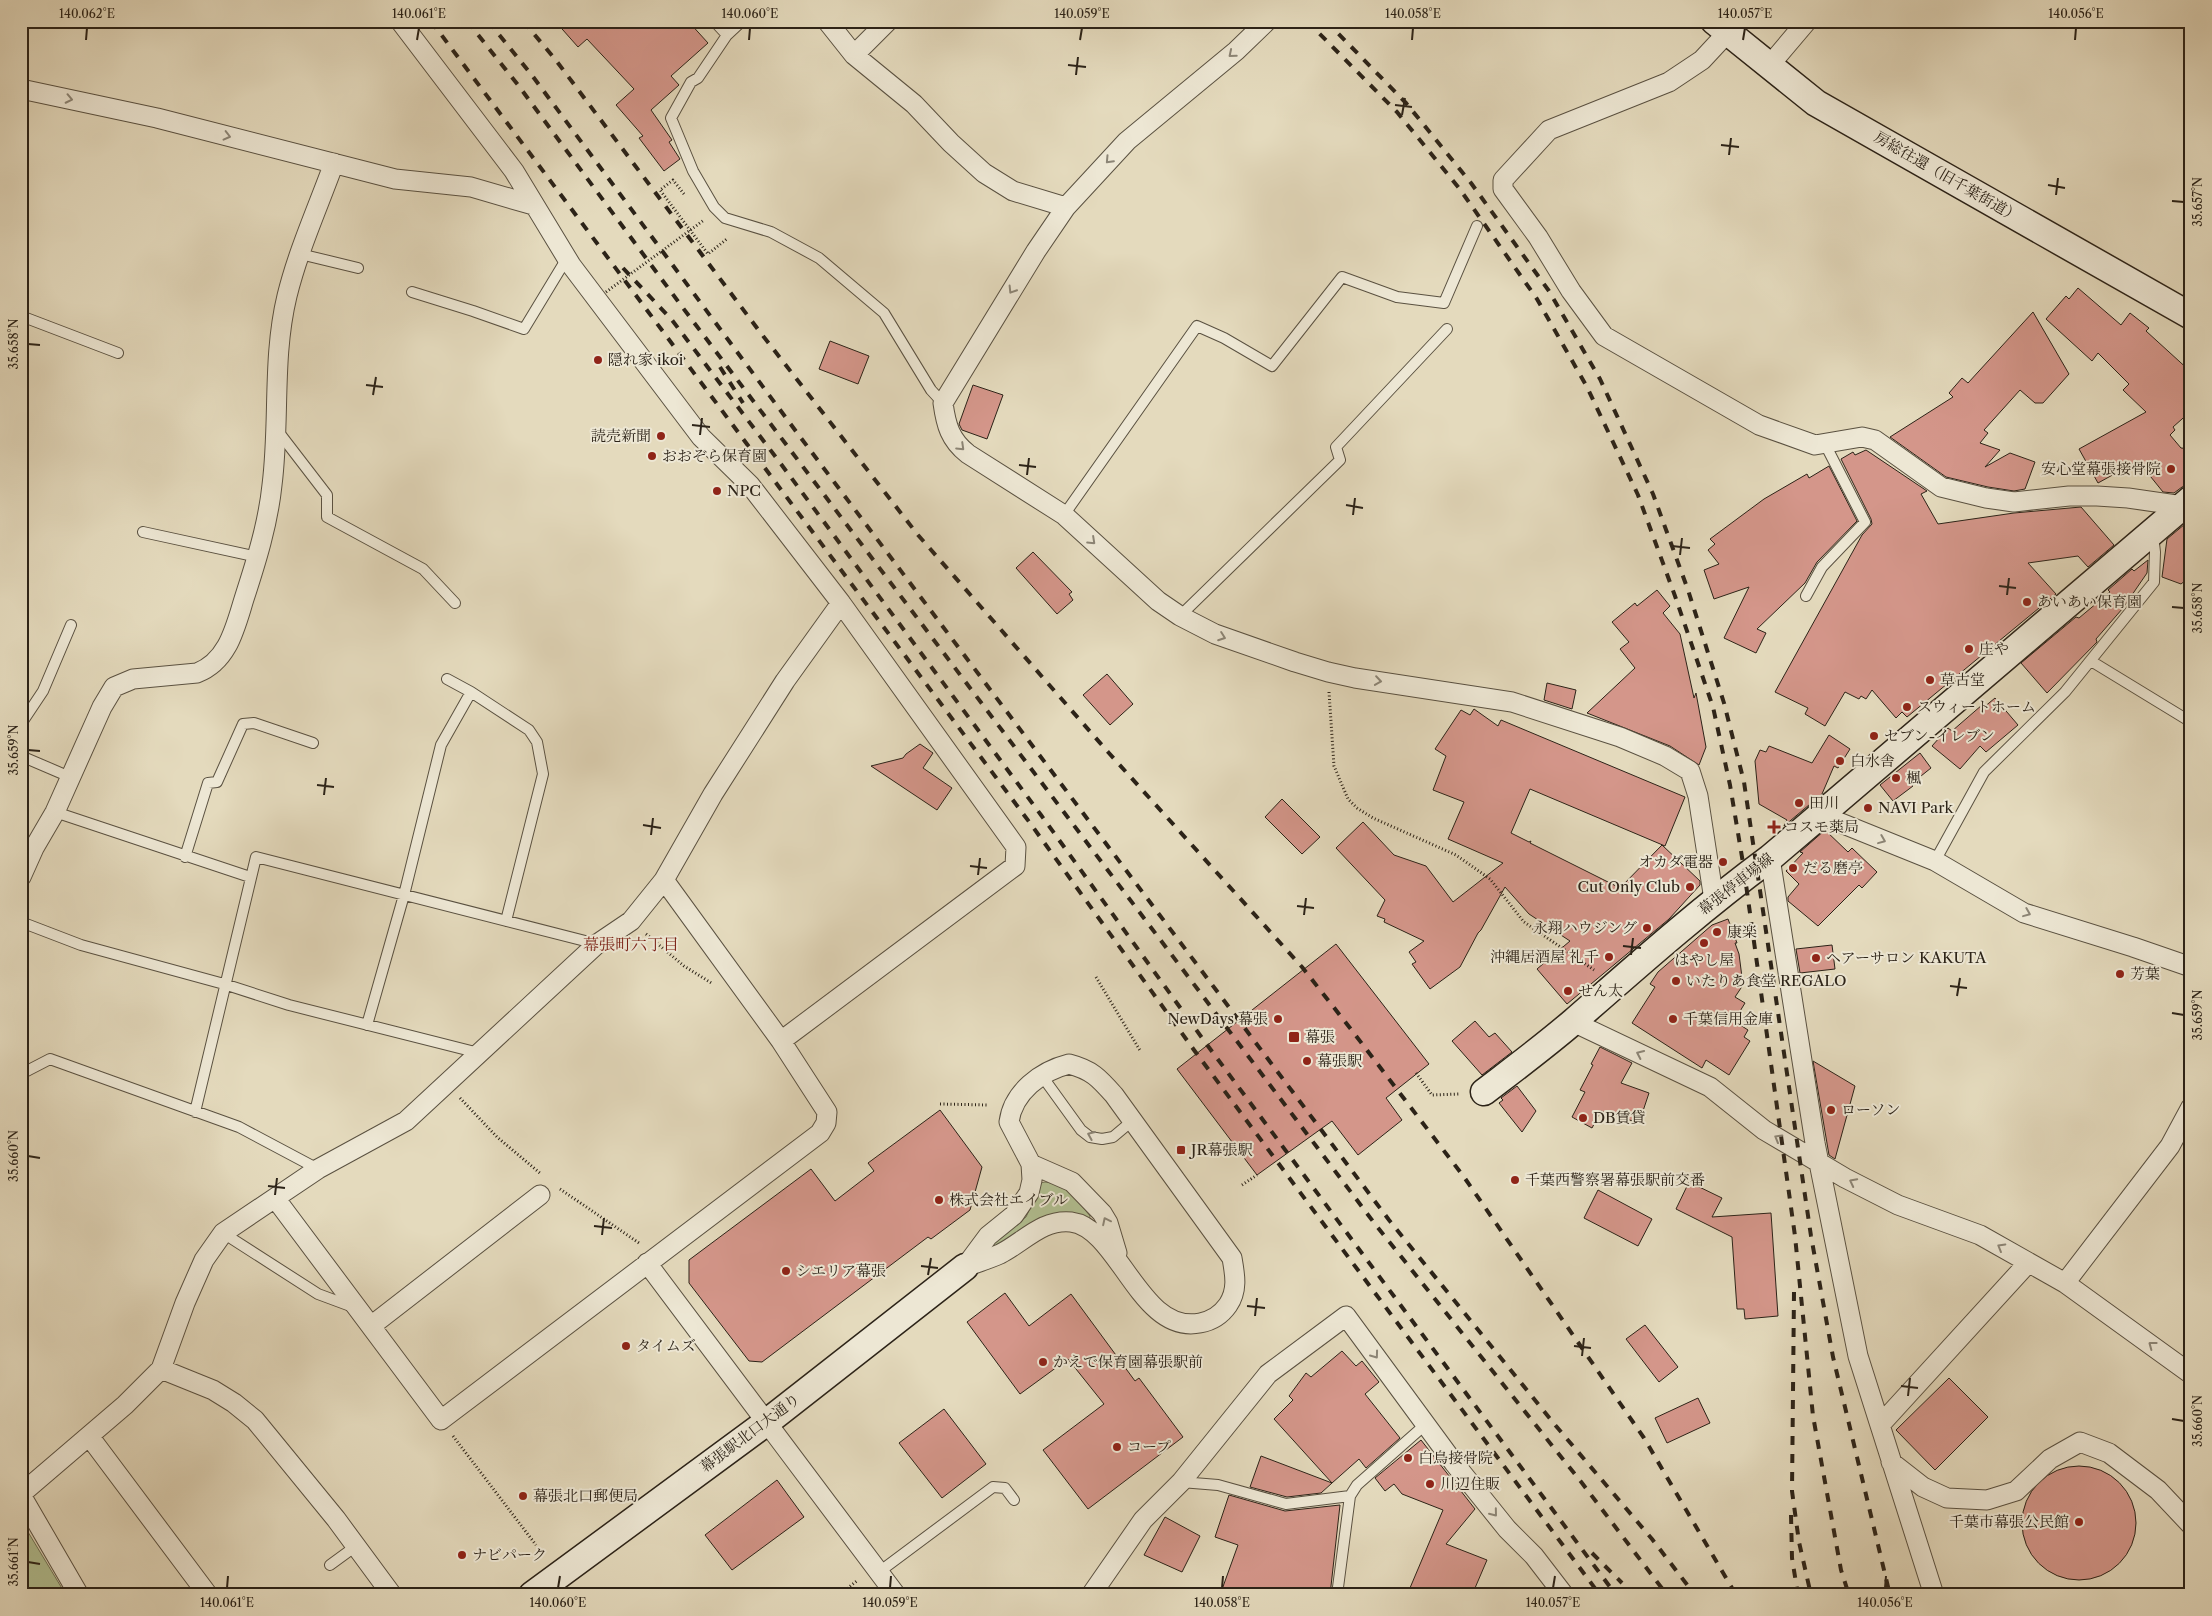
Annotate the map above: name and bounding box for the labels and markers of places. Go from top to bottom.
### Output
place label: 隠れ家 ikoi [608,350,684,369]
marker: 隠れ家 ikoi [592,354,604,366]
place label: 読売新聞 [591,426,651,445]
marker: 読売新聞 [655,430,667,442]
place label: おおぞら保育園 [662,446,767,465]
marker: おおぞら保育園 [646,450,658,462]
place label: 安心堂幕張接骨院 [2041,459,2161,478]
marker: 安心堂幕張接骨院 [2165,463,2177,475]
place label: NPC [727,481,761,500]
marker: NPC [711,485,723,497]
place label: あいあい保育園 [2037,592,2142,611]
marker: あいあい保育園 [2021,596,2033,608]
place label: 庄や [1979,639,2009,658]
marker: 庄や [1963,643,1975,655]
place label: 草古堂 [1940,670,1985,689]
marker: 草古堂 [1924,674,1936,686]
place label: スウィートホーム [1917,697,2036,716]
marker: スウィートホーム [1901,701,1913,713]
place label: セブン-イレブン [1884,726,1995,745]
marker: セブン-イレブン [1868,730,1880,742]
place label: 白水舎 [1850,751,1895,770]
marker: 白水舎 [1834,755,1846,767]
place label: 楓 [1906,768,1921,787]
marker: 楓 [1890,772,1902,784]
place label: 田川 [1809,793,1839,812]
marker: 田川 [1793,797,1805,809]
place label: NAVI Park [1878,798,1955,817]
marker: NAVI Park [1862,802,1874,814]
place label: コスモ薬局 [1784,817,1859,836]
marker: コスモ薬局 [1768,821,1780,833]
place label: オカダ電器 [1638,852,1713,871]
marker: オカダ電器 [1717,856,1729,868]
place label: だる磨亭 [1803,858,1863,877]
marker: だる磨亭 [1787,862,1799,874]
place label: Cut Only Club [1578,877,1680,896]
marker: Cut Only Club [1684,881,1696,893]
place label: 永翔ハウジング [1533,918,1637,937]
marker: 永翔ハウジング [1641,922,1653,934]
place label: 康楽 [1727,922,1757,941]
marker: 康楽 [1711,926,1723,938]
marker: はやし屋 [1698,937,1710,949]
place label: 沖縄居酒屋 礼千 [1490,947,1599,966]
place label: ヘアーサロン KAKUTA [1826,948,1987,967]
place label: はやし屋 [1674,950,1734,969]
marker: 沖縄居酒屋 礼千 [1603,951,1615,963]
marker: ヘアーサロン KAKUTA [1810,952,1822,964]
place label: 芳葉 [2130,964,2160,983]
marker: 芳葉 [2114,968,2126,980]
place label: いたりあ食堂 REGALO [1686,971,1847,990]
marker: いたりあ食堂 REGALO [1670,975,1682,987]
place label: せん太 [1578,981,1623,1000]
marker: せん太 [1562,985,1574,997]
place label: NewDays 幕張 [1167,1009,1268,1028]
place label: 千葉信用金庫 [1683,1009,1773,1028]
marker: NewDays 幕張 [1272,1013,1284,1025]
marker: 千葉信用金庫 [1667,1013,1679,1025]
place label: 幕張 [1305,1027,1335,1046]
marker: 幕張 [1287,1030,1301,1044]
place label: 幕張駅 [1317,1051,1362,1070]
marker: 幕張駅 [1301,1055,1313,1067]
place label: ローソン [1841,1100,1900,1119]
marker: ローソン [1825,1104,1837,1116]
place label: DB賃貸 [1593,1108,1645,1127]
marker: DB賃貸 [1577,1112,1589,1124]
place label: JR幕張駅 [1189,1140,1252,1159]
marker: JR幕張駅 [1175,1144,1187,1156]
place label: 千葉西警察署幕張駅前交番 [1525,1170,1705,1189]
marker: 千葉西警察署幕張駅前交番 [1509,1174,1521,1186]
place label: 株式会社エイブル [949,1190,1068,1209]
marker: 株式会社エイブル [933,1194,945,1206]
place label: シエリア幕張 [796,1261,886,1280]
marker: シエリア幕張 [780,1265,792,1277]
place label: タイムズ [636,1336,696,1355]
marker: タイムズ [620,1340,632,1352]
place label: かえで保育園幕張駅前 [1053,1352,1203,1371]
marker: かえで保育園幕張駅前 [1037,1356,1049,1368]
place label: コープ [1127,1437,1171,1456]
marker: コープ [1111,1441,1123,1453]
place label: 白鳥接骨院 [1418,1448,1493,1467]
marker: 白鳥接骨院 [1402,1452,1414,1464]
place label: 川辺住販 [1440,1474,1500,1493]
marker: 川辺住販 [1424,1478,1436,1490]
place label: 幕張北口郵便局 [533,1486,638,1505]
marker: 幕張北口郵便局 [517,1490,529,1502]
place label: 千葉市幕張公民館 [1949,1512,2069,1531]
marker: 千葉市幕張公民館 [2073,1516,2085,1528]
place label: ナビパーク [472,1545,547,1564]
marker: ナビパーク [456,1549,468,1561]

